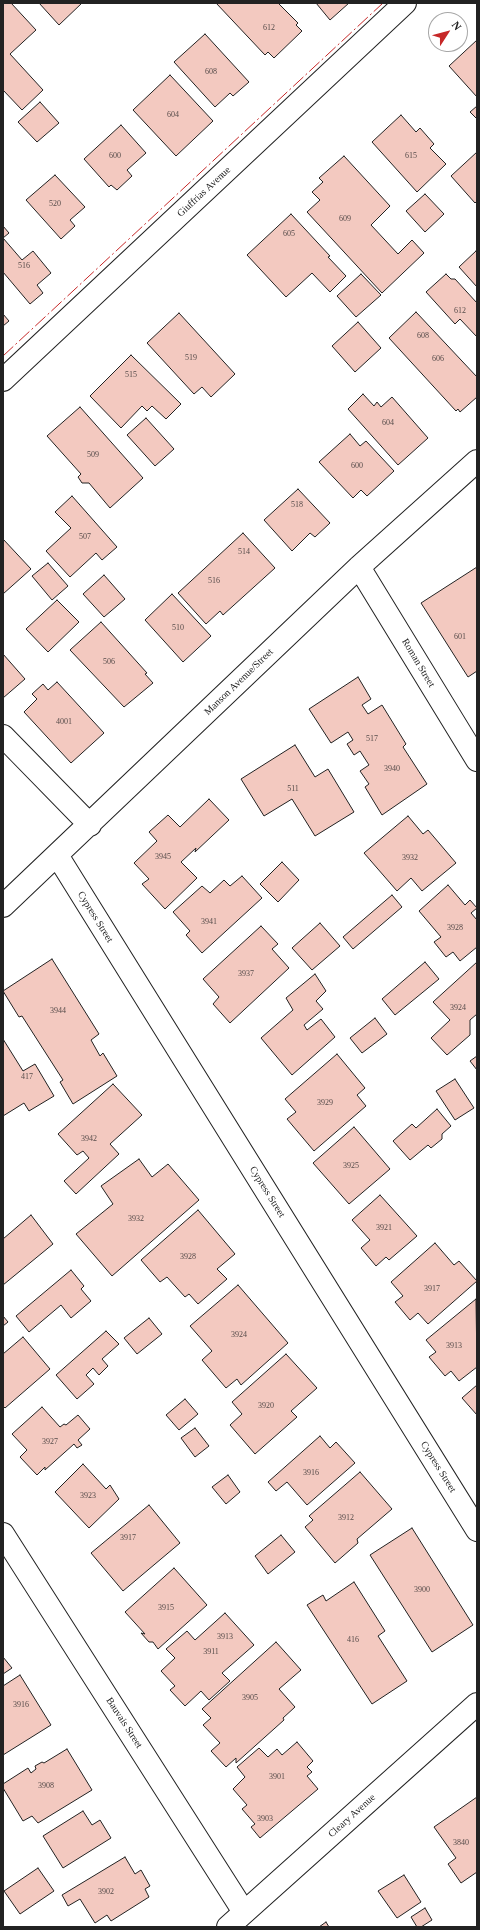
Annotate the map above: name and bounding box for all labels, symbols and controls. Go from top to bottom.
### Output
north arrow [428,12,468,52]
text: N [450,19,464,32]
house number: 612 [263,23,275,33]
house number: 608 [205,67,217,77]
house number: 604 [167,110,179,120]
house number: 600 [109,151,121,161]
house number: 615 [405,151,417,161]
street label: Giuffrias Avenue [175,164,233,220]
house number: 520 [49,199,61,209]
house number: 609 [339,214,351,224]
house number: 605 [283,229,295,239]
house number: 516 [18,261,30,271]
house number: 612 [454,306,466,316]
house number: 608 [417,331,429,341]
house number: 519 [185,353,197,363]
house number: 606 [432,354,444,364]
house number: 515 [125,370,137,380]
house number: 604 [382,418,394,428]
house number: 509 [87,450,99,460]
house number: 600 [351,461,363,471]
house number: 518 [291,500,303,510]
house number: 507 [79,532,91,542]
house number: 514 [238,547,250,557]
house number: 516 [208,576,220,586]
house number: 510 [172,623,184,633]
house number: 601 [454,632,466,642]
street label: Roman Street [399,636,437,690]
street label: Manson Avenue/Street [202,646,276,718]
house number: 506 [103,657,115,667]
house number: 4001 [56,717,72,727]
house number: 517 [366,734,378,744]
house number: 3940 [384,764,400,774]
house number: 511 [287,784,299,794]
house number: 3945 [155,852,171,862]
house number: 3932 [402,853,418,863]
street label: Cypress Street [75,889,115,945]
house number: 3941 [201,917,217,927]
house number: 3928 [447,923,463,933]
house number: 3937 [238,969,254,979]
house number: 3924 [450,1003,466,1013]
house number: 3944 [50,1006,66,1016]
house number: 417 [21,1072,33,1082]
house number: 3929 [317,1098,333,1108]
house number: 3942 [81,1134,97,1144]
house number: 3925 [343,1161,359,1171]
street label: Cypress Street [247,1164,287,1220]
house number: 3932 [128,1214,144,1224]
house number: 3921 [376,1223,392,1233]
house number: 3928 [180,1252,196,1262]
house number: 3917 [424,1284,440,1294]
house number: 3924 [231,1330,247,1340]
house number: 3913 [446,1341,462,1351]
house number: 3920 [258,1401,274,1411]
house number: 3927 [42,1437,58,1447]
street label: Cypress Street [418,1439,458,1495]
house number: 3916 [303,1468,319,1478]
house number: 3923 [80,1491,96,1501]
house number: 3912 [338,1513,354,1523]
house number: 3917 [120,1533,136,1543]
house number: 3900 [414,1585,430,1595]
house number: 3915 [158,1603,174,1613]
house number: 3913 [217,1632,233,1642]
house number: 416 [347,1635,359,1645]
house number: 3911 [203,1647,219,1657]
house number: 3905 [242,1693,258,1703]
street label: Bauvais Street [103,1695,145,1751]
house number: 3916 [13,1700,29,1710]
house number: 3901 [269,1772,285,1782]
house number: 3908 [38,1781,54,1791]
street label: Cleary Avenue [326,1792,378,1840]
house number: 3903 [257,1814,273,1824]
house number: 3840 [453,1838,469,1848]
house number: 3902 [98,1887,114,1897]

